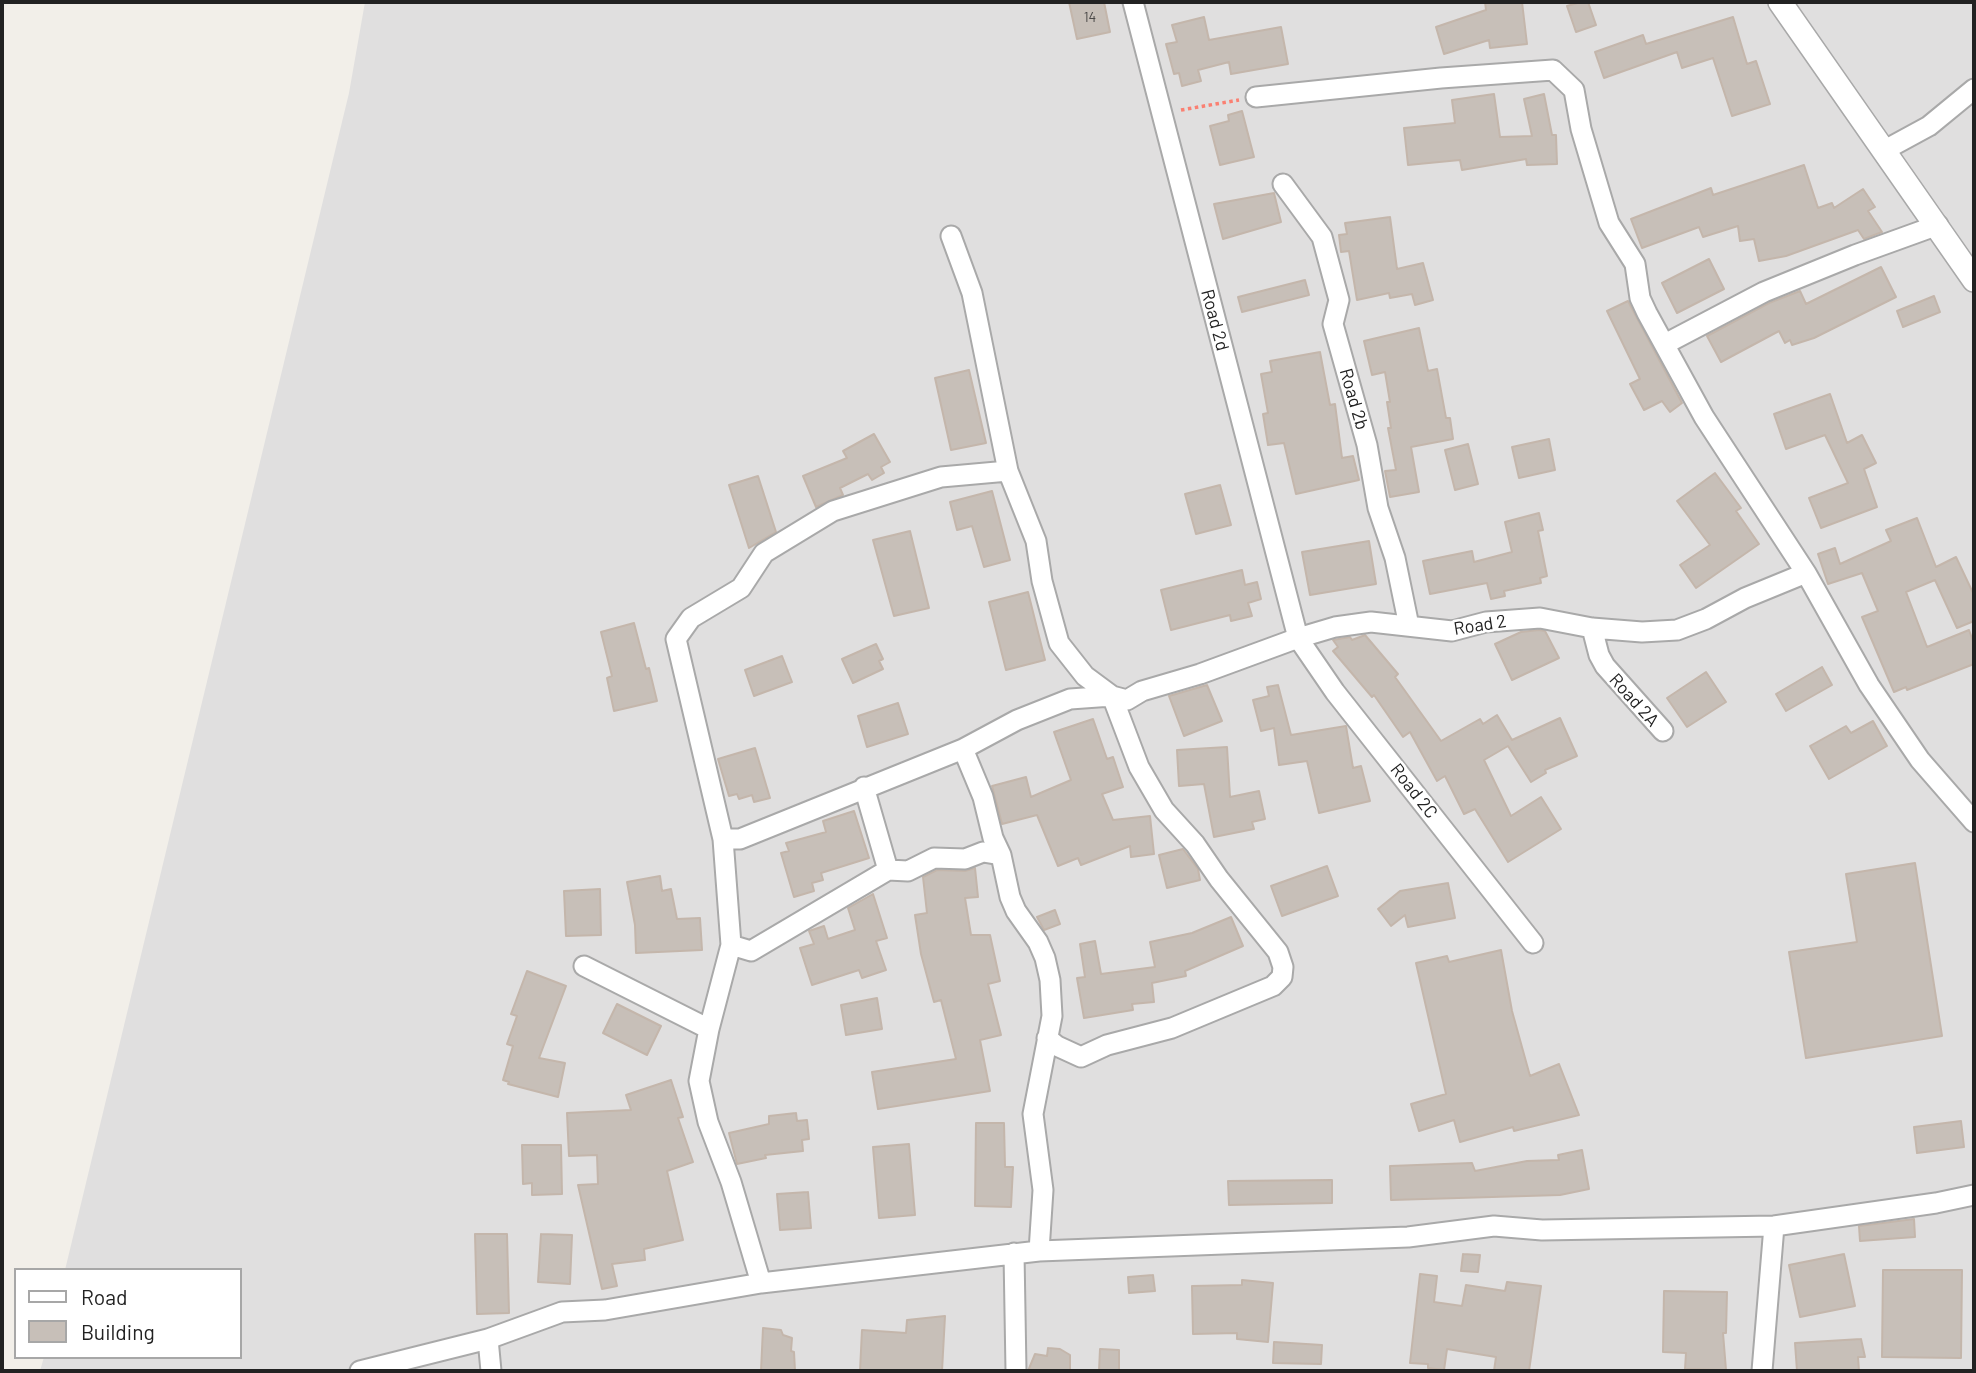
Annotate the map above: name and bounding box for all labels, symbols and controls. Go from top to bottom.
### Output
house number: 14 [1084,9,1096,25]
street label: Road 2d [1196,287,1234,353]
street label: Road 2b [1335,366,1373,432]
street label: Road 2 [1452,610,1508,640]
street label: Road 2A [1605,669,1663,731]
street label: Road 2C [1386,759,1442,823]
legend [14,1268,242,1359]
text: Road [81,1284,127,1309]
text: Building [81,1319,155,1344]

